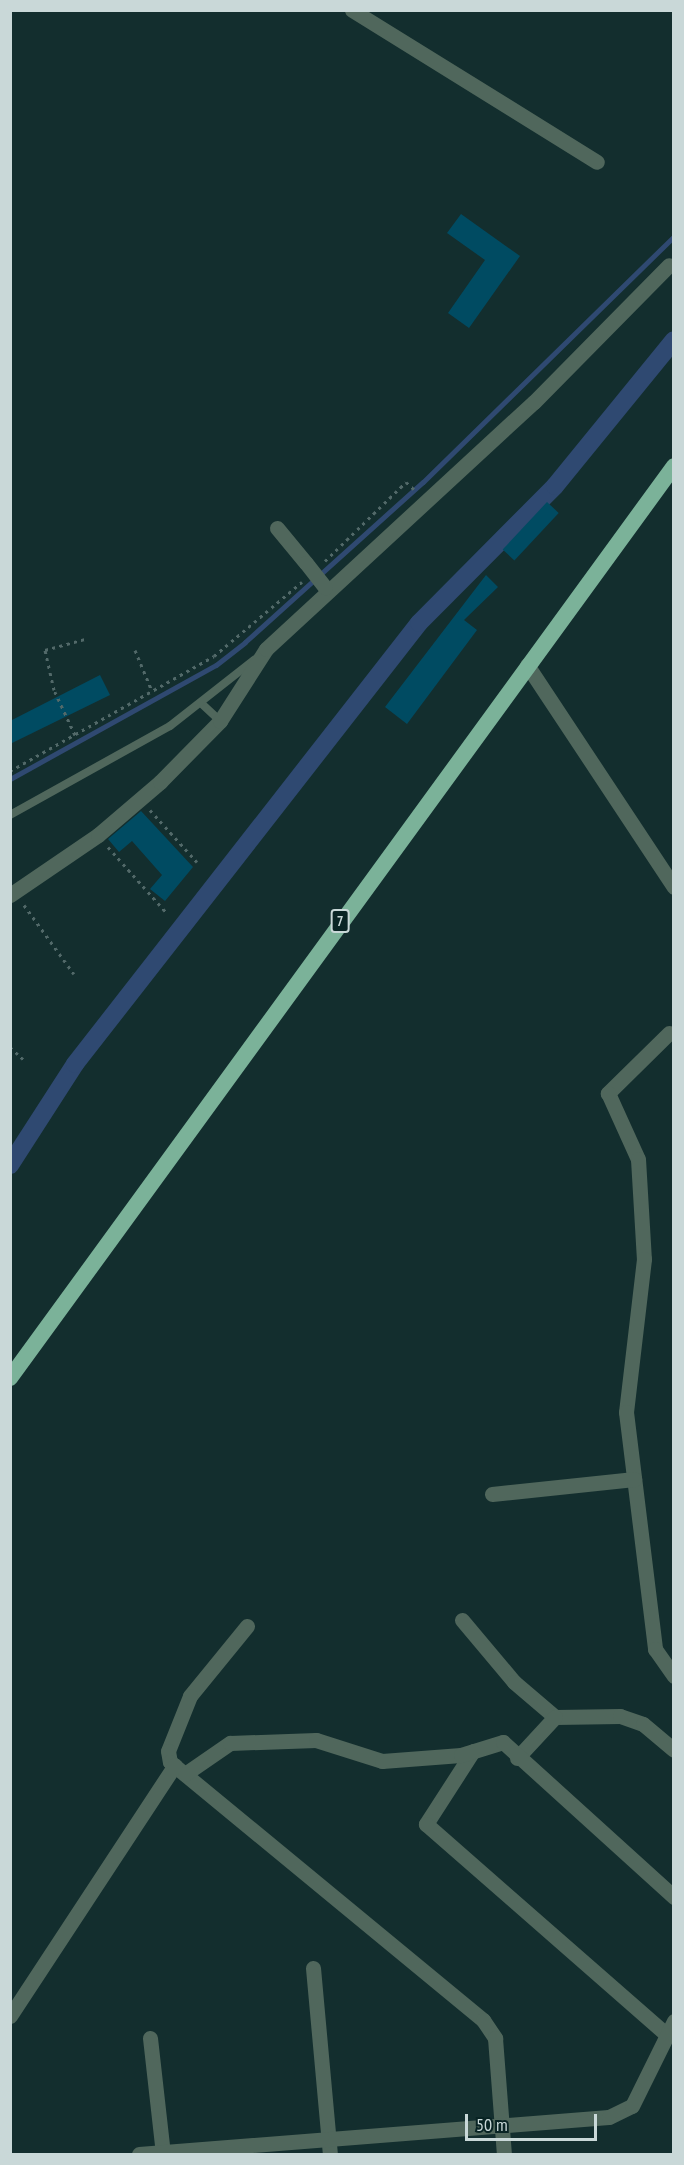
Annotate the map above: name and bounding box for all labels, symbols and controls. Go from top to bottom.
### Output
road number: 7 [330,910,350,932]
scale bar [468,2102,600,2140]
text: 50 m [476,2113,508,2136]

